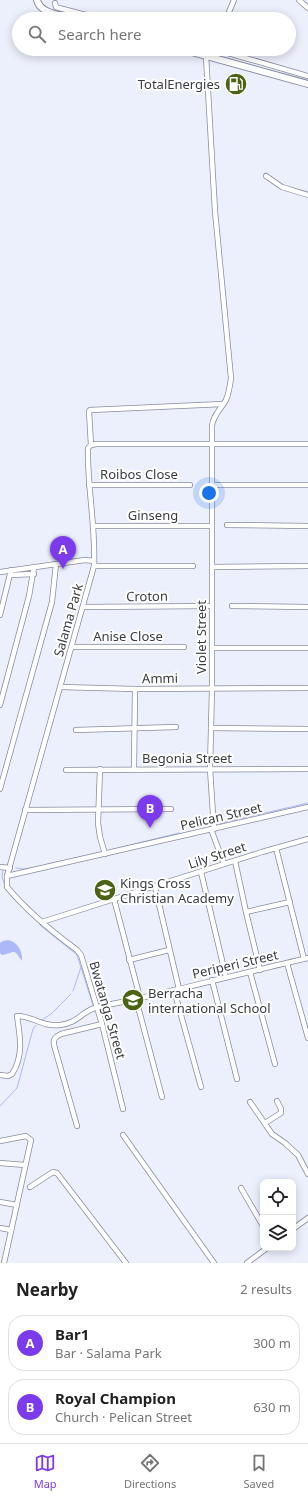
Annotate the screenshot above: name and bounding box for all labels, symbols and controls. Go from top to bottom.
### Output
search box [12,12,296,56]
icon: search [26,23,48,45]
text: Search here [58,24,141,44]
fuel station icon: TotalEnergies [223,71,249,97]
place label: TotalEnergies [138,75,220,93]
street label: Roibos Close [100,465,178,483]
your location [199,483,219,503]
street label: Ginseng [128,506,178,524]
pin: A [50,536,76,569]
street label: Salama Park [49,581,87,659]
street label: Croton [126,587,168,605]
street label: Violet Street [192,600,210,674]
street label: Anise Close [93,627,163,645]
street label: Ammi [142,669,178,687]
street label: Begonia Street [142,749,232,767]
pin: B [137,795,163,828]
street label: Pelican Street [178,798,264,834]
street label: Lily Street [186,837,249,873]
place label: Kings Cross Christian Academy [120,874,234,907]
school or university icon: Kings Cross Christian Academy [92,877,118,903]
street label: Periperi Street [190,945,280,983]
street label: Bwatanga Street [85,959,131,1061]
place label: Berracha international School [148,984,271,1017]
school or university icon: Berracha international School [120,987,146,1013]
map controls [260,1179,296,1251]
button: locate [260,1179,296,1215]
button: layers [260,1215,296,1251]
text: Nearby [16,1278,78,1301]
text: 2 results [240,1280,292,1298]
text: Bar1 [55,1324,89,1344]
text: A [26,1334,35,1352]
text: 300 m [253,1334,291,1352]
text: Bar · Salama Park [55,1344,162,1362]
text: Royal Champion [55,1388,176,1408]
text: B [26,1398,34,1416]
text: 630 m [253,1398,291,1416]
text: Church · Pelican Street [55,1408,192,1426]
tab: Map [34,1452,57,1491]
tab: Directions [124,1452,176,1491]
tab: Saved [244,1452,274,1491]

